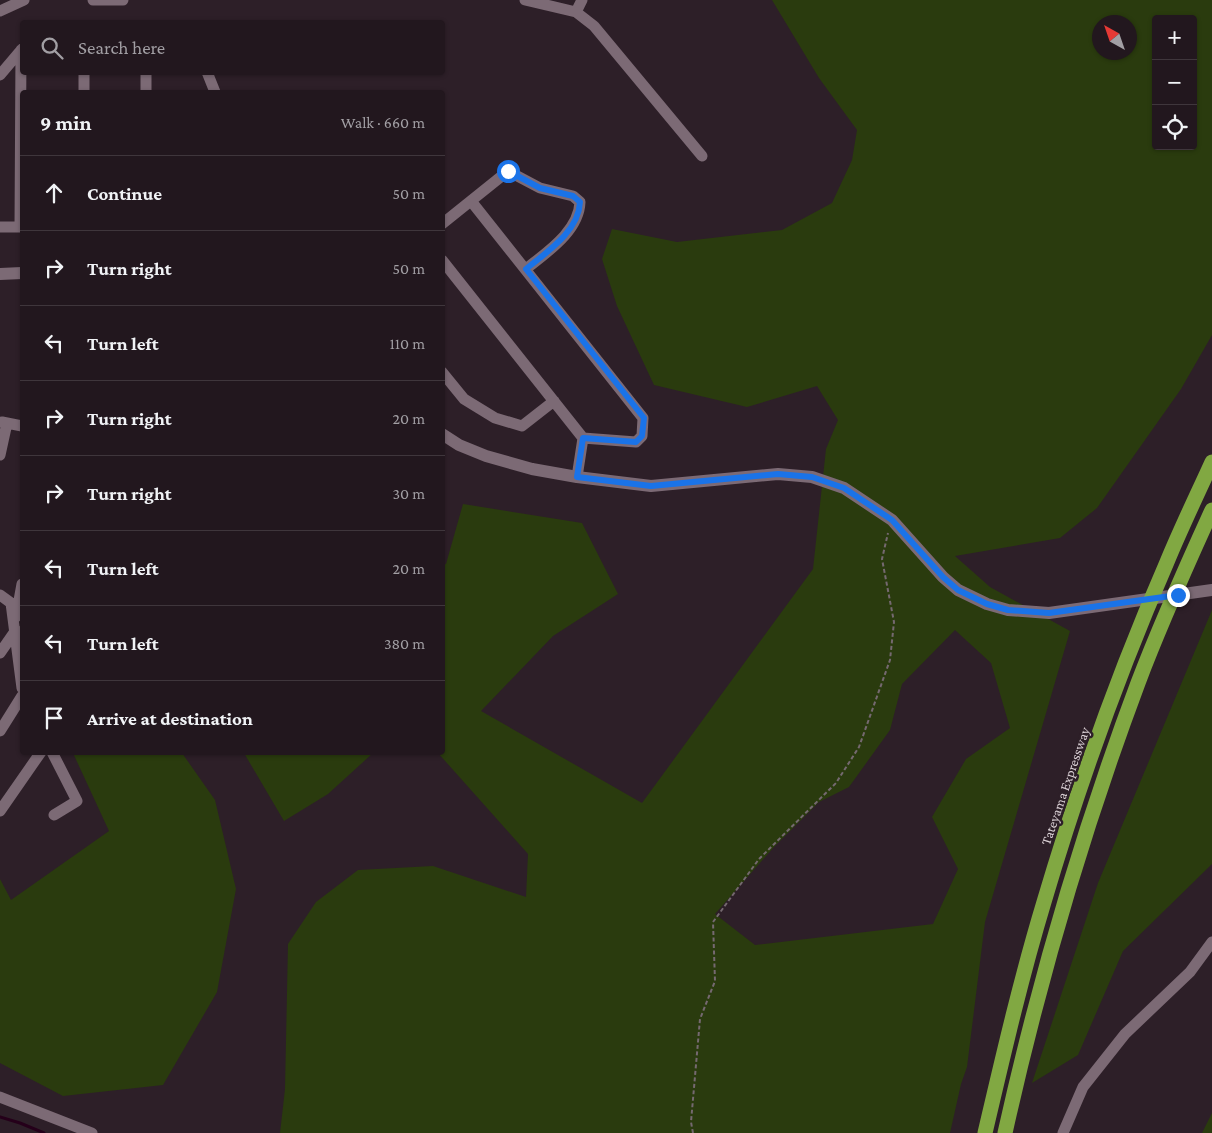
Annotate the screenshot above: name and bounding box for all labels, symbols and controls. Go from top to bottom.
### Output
north arrow [1092,15,1137,60]
map controls [1152,15,1197,150]
button: + [1152,15,1197,60]
search box [20,20,445,75]
icon: search [38,34,66,62]
text: Search here [78,37,165,58]
button: − [1152,60,1197,105]
button: locate [1152,105,1197,150]
text: 9 min [40,111,91,135]
text: Walk · 660 m [341,114,425,131]
route start [497,160,520,183]
icon: ahead [40,179,68,207]
text: Continue [87,183,162,204]
text: 50 m [393,185,425,202]
icon: right [40,254,68,282]
text: Turn right [87,258,172,279]
text: 50 m [393,260,425,277]
icon: left [40,329,68,357]
text: Turn left [87,333,159,354]
text: 110 m [389,335,425,352]
icon: right [40,404,68,432]
text: Turn right [87,408,172,429]
text: 20 m [392,410,425,427]
icon: right [40,479,68,507]
text: Turn right [87,483,172,504]
text: 30 m [393,485,425,502]
icon: left [40,554,68,582]
text: Turn left [87,558,159,579]
text: 20 m [392,560,425,577]
route end [1167,584,1190,607]
icon: left [40,629,68,657]
text: Turn left [87,633,159,654]
text: 380 m [384,635,425,652]
icon: arrive [40,704,68,732]
text: Arrive at destination [87,708,253,729]
street label: Tateyama Expressway [1037,724,1093,847]

